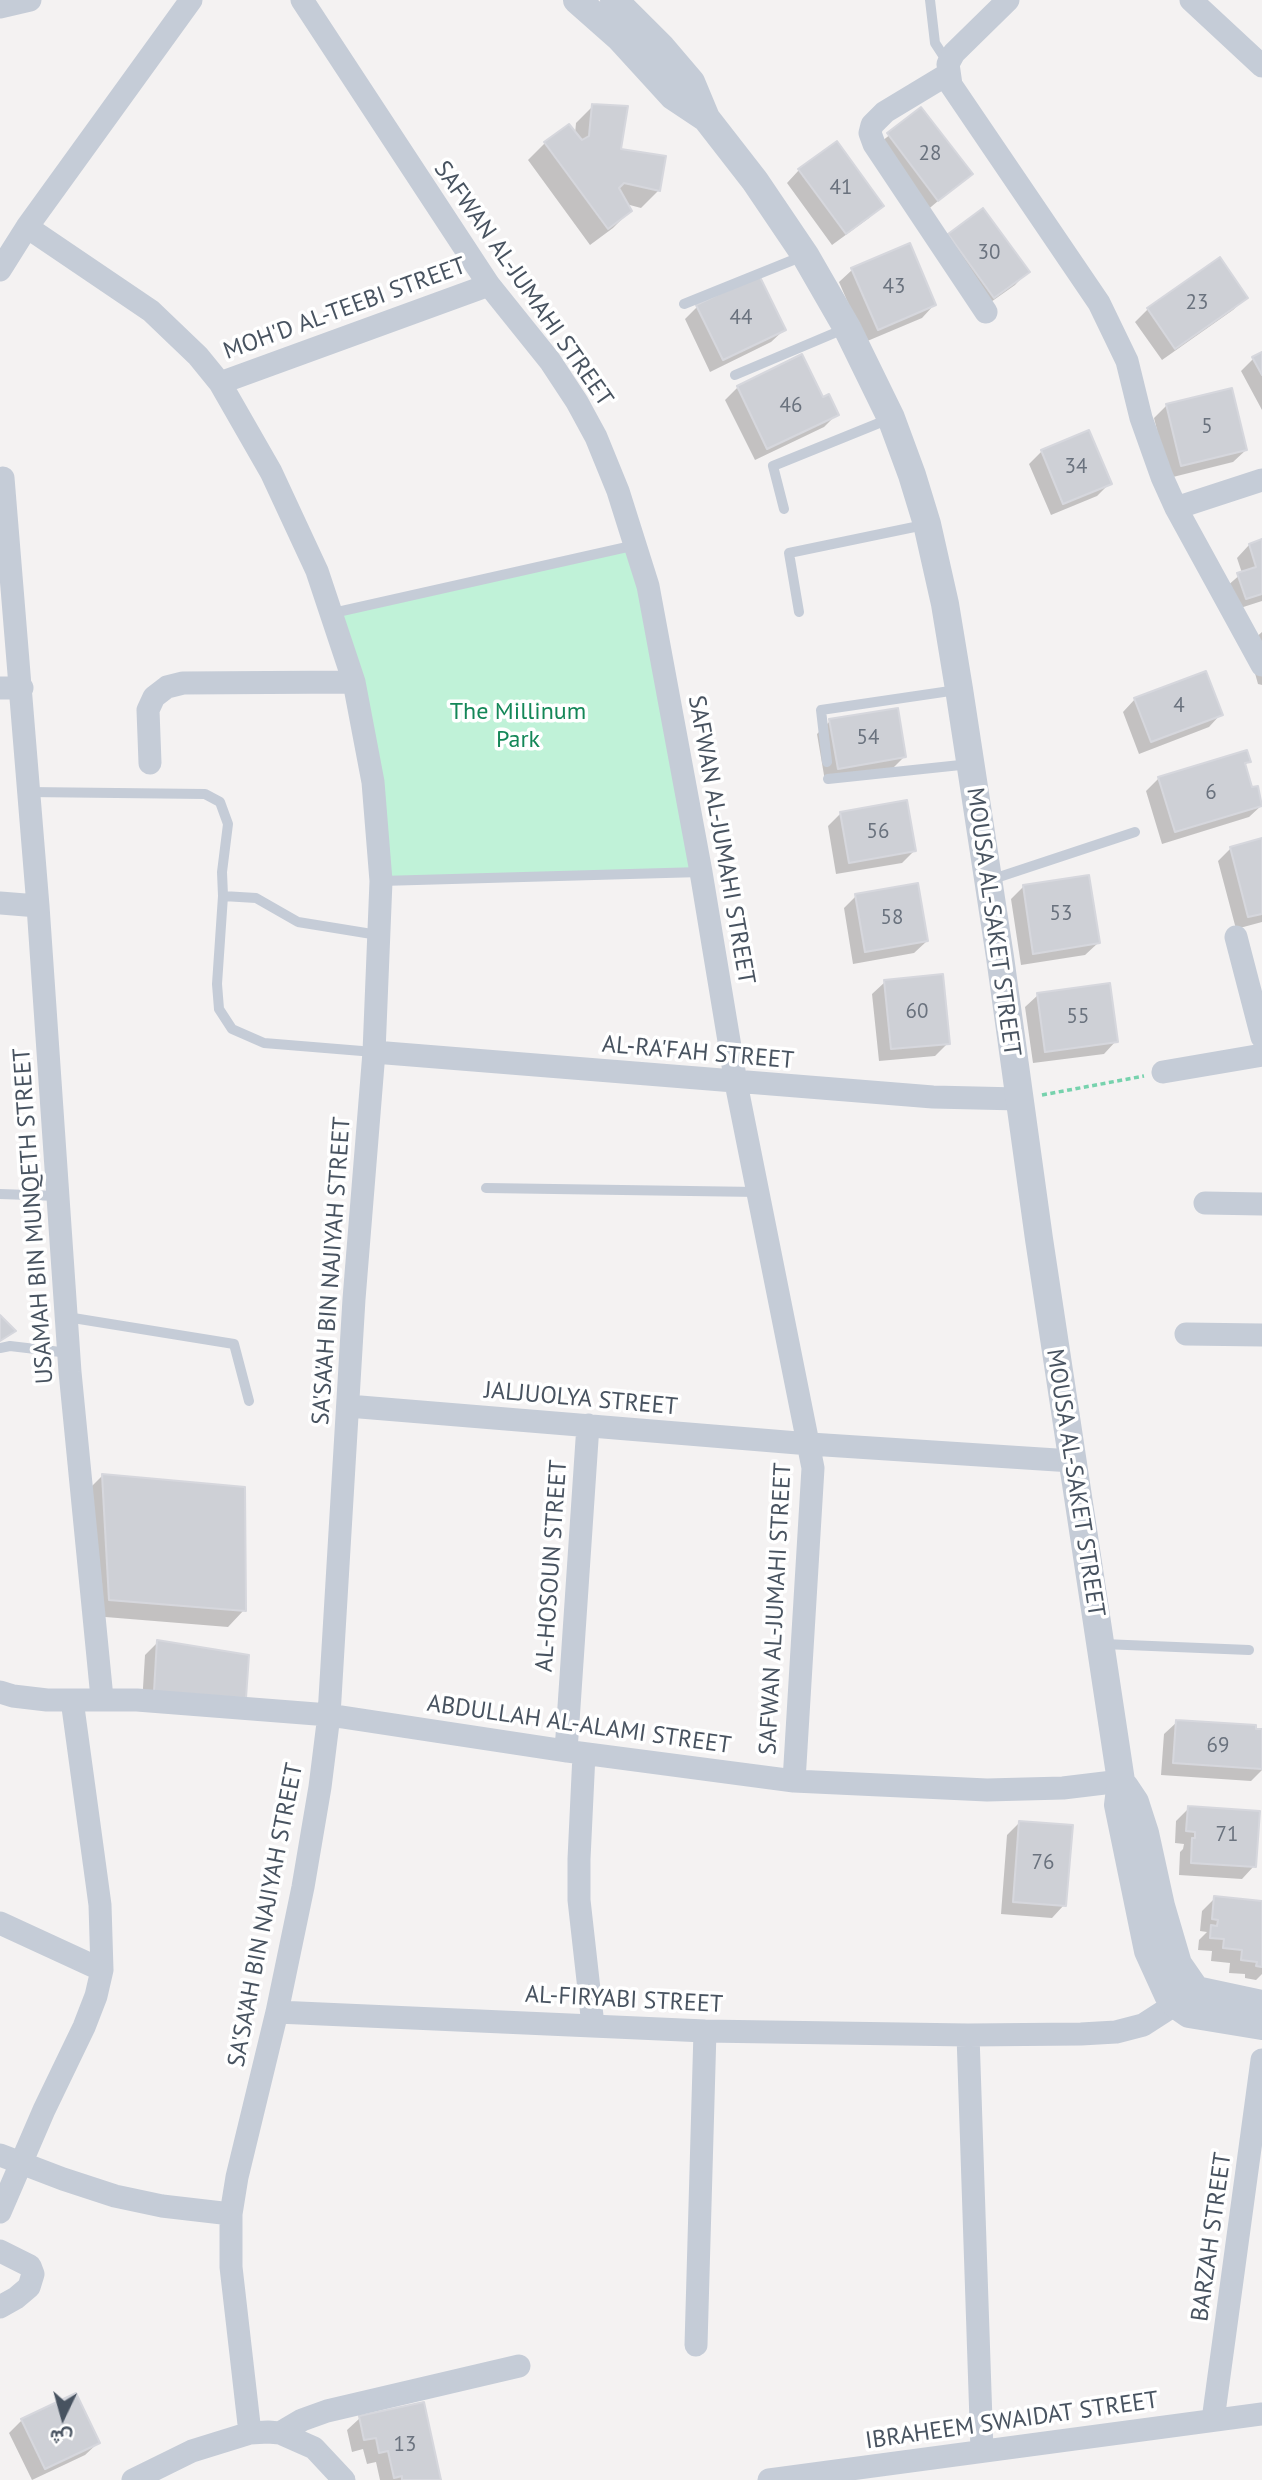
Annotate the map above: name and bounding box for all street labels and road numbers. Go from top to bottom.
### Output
street label: SAFWAN AL-JUMAHI STREET [427,156,619,412]
street label: MOH'D AL-TEEBI STREET [220,252,470,366]
street label: SAFWAN AL-JUMAHI STREET [681,693,761,987]
street label: MOUSA AL-SAKET STREET [960,786,1026,1058]
street label: AL-RA'FAH STREET [601,1030,795,1076]
street label: USAMAH BIN MUNQETH STREET [8,1047,60,1385]
street label: SA'SA'AH BIN NAJIYAH STREET [307,1116,357,1426]
street label: MOUSA AL-SAKET STREET [1040,1347,1110,1619]
street label: JALJUOLYA STREET [483,1376,679,1422]
street label: AL-HOSOUN STREET [530,1459,574,1673]
street label: SAFWAN AL-JUMAHI STREET [754,1462,798,1756]
street label: ABDULLAH AL-ALAMI STREET [425,1689,733,1761]
street label: SA'SA'AH BIN NAJIYAH STREET [222,1761,310,2069]
street label: AL-FIRYABI STREET [524,1980,724,2020]
street label: BARZAH STREET [1186,2151,1238,2323]
street label: IBRAHEEM SWAIDAT STREET [864,2386,1160,2456]

